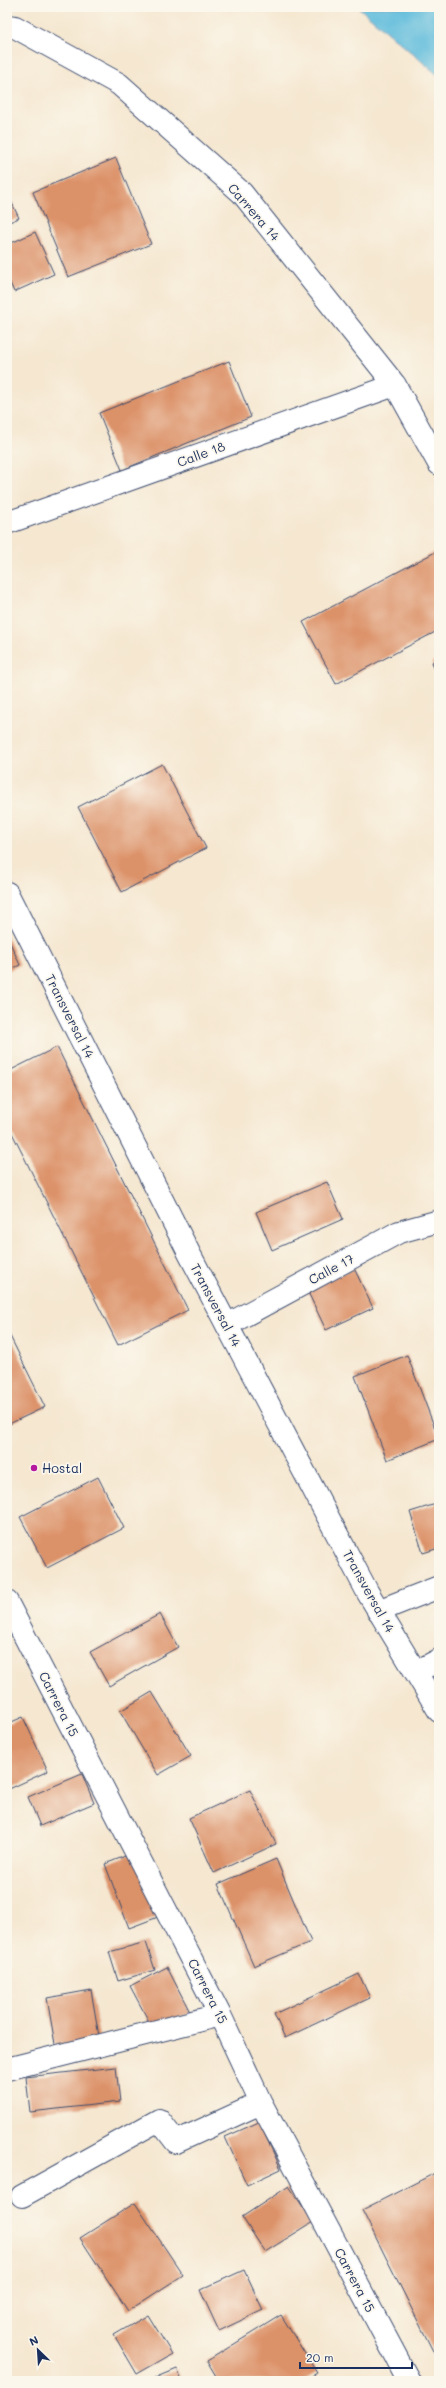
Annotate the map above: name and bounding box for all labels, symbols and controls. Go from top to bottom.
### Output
street label: Carrera 14 [225,179,284,244]
street label: Calle 18 [175,437,227,470]
street label: Transversal 14 [42,971,99,1061]
street label: Calle 17 [305,1250,356,1288]
street label: Transversal 14 [187,1260,246,1350]
place label: Hostal [42,1459,82,1476]
marker: Hostal [29,1463,39,1473]
street label: Transversal 14 [340,1546,399,1635]
street label: Carrera 15 [36,1668,83,1739]
street label: Carrera 15 [185,1955,232,2026]
street label: Carrera 15 [331,2245,380,2315]
north arrow [18,2330,58,2370]
text: N [27,2332,41,2349]
scale bar [300,2344,412,2370]
text: 20 m [306,2349,334,2365]

